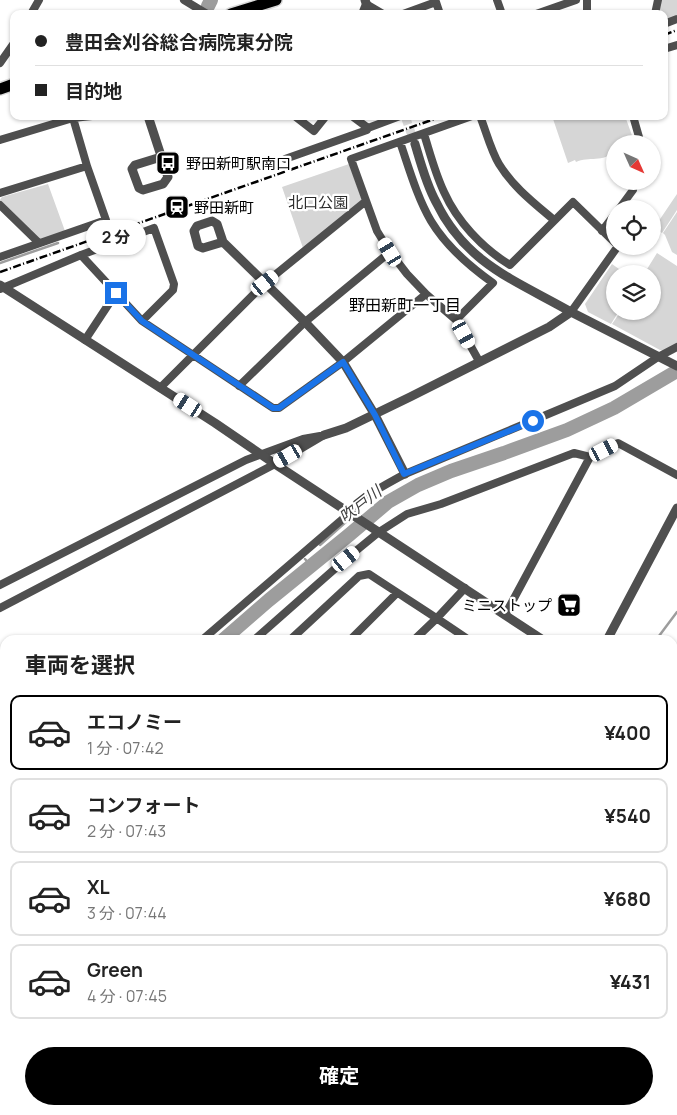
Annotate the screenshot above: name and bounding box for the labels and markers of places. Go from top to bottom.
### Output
bus stop icon: 野田新町駅南口 [155,150,181,176]
place label: 野田新町駅南口 [186,153,291,174]
station icon: 野田新町 [164,194,190,220]
place label: 野田新町 [194,197,254,218]
supermarket icon: ミニストップ [556,592,582,618]
place label: ミニストップ [462,595,552,616]

